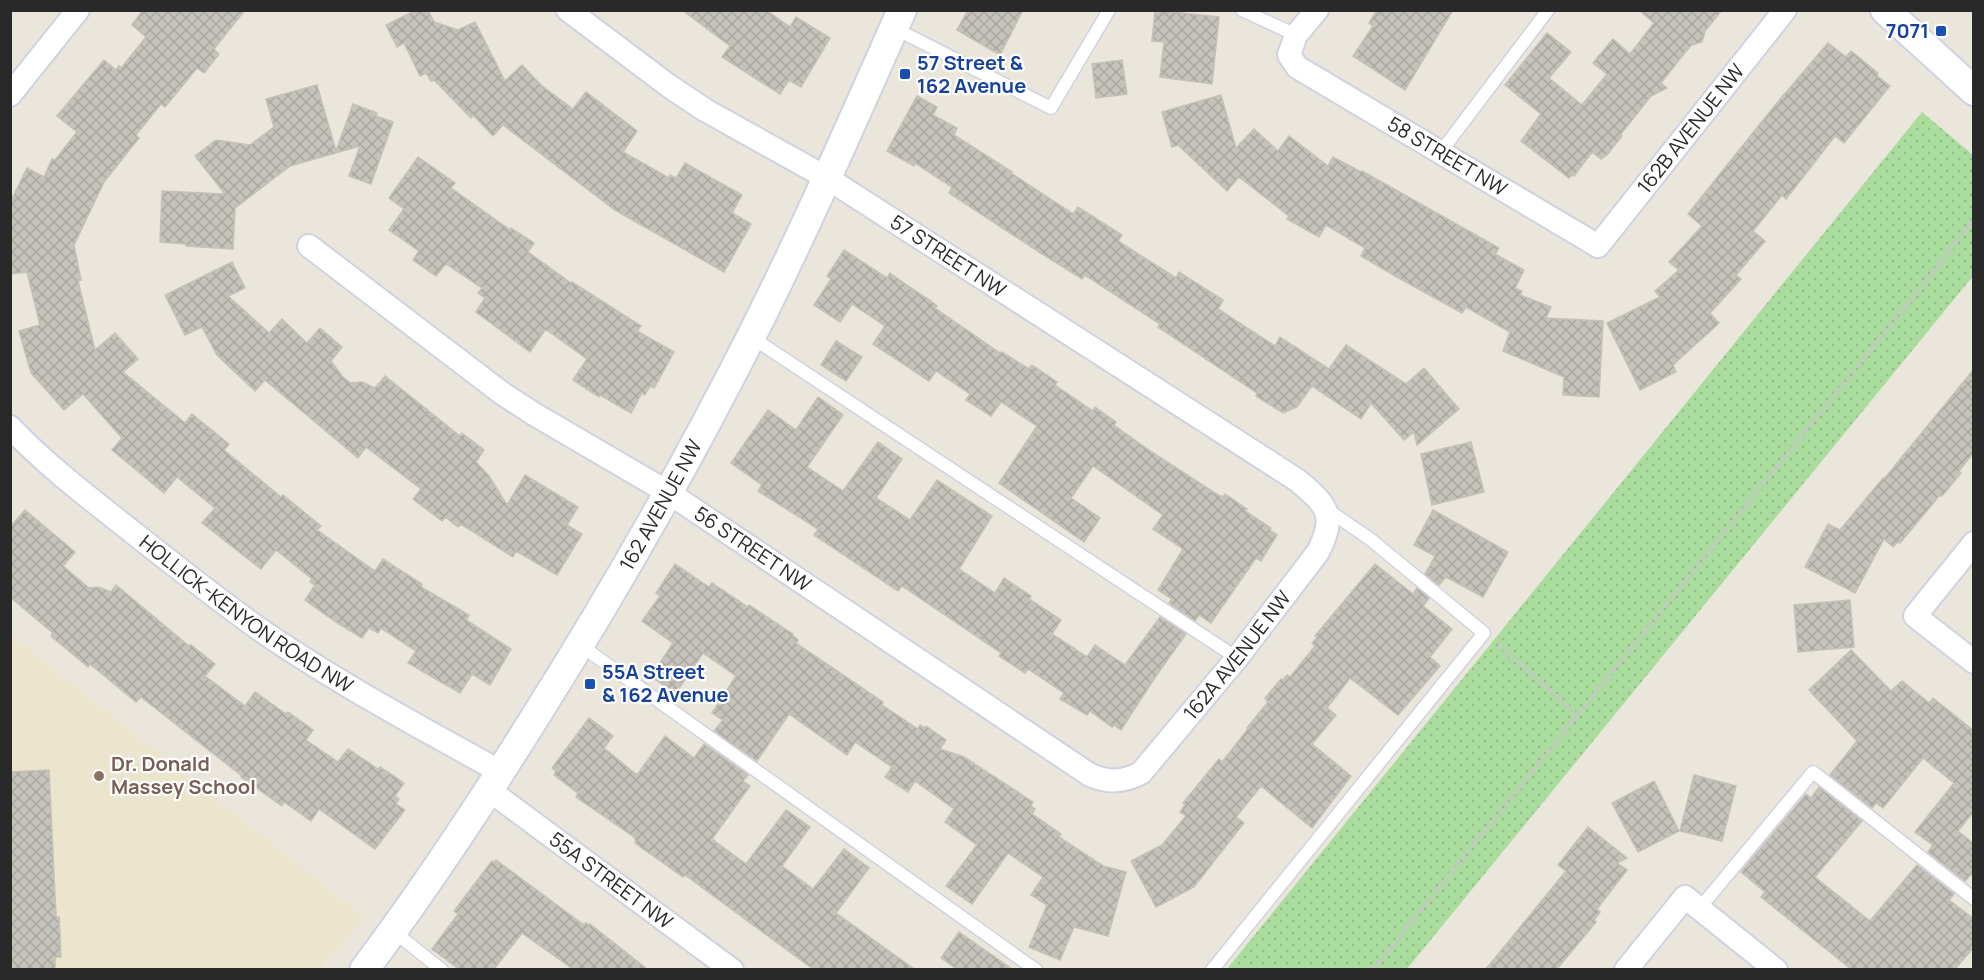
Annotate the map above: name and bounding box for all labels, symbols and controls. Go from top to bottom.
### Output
place label: 7071 [1886,17,1929,44]
marker: 7071 [1934,24,1948,38]
place label: 57 Street & 162 Avenue [917,49,1026,99]
street label: 162B AVENUE NW [1631,58,1750,199]
marker: 57 Street & 162 Avenue [898,67,912,81]
street label: 58 STREET NW [1383,110,1512,202]
street label: 57 STREET NW [885,208,1012,303]
street label: 162 AVENUE NW [613,434,708,575]
street label: 56 STREET NW [689,500,817,598]
street label: HOLLICK-KENYON ROAD NW [134,529,359,699]
street label: 162A AVENUE NW [1177,585,1297,725]
place label: 55A Street & 162 Avenue [602,658,729,708]
marker: 55A Street & 162 Avenue [583,677,597,691]
place label: Dr. Donald Massey School [111,750,256,800]
marker: Dr. Donald Massey School [92,769,106,783]
street label: 55A STREET NW [544,825,679,935]

